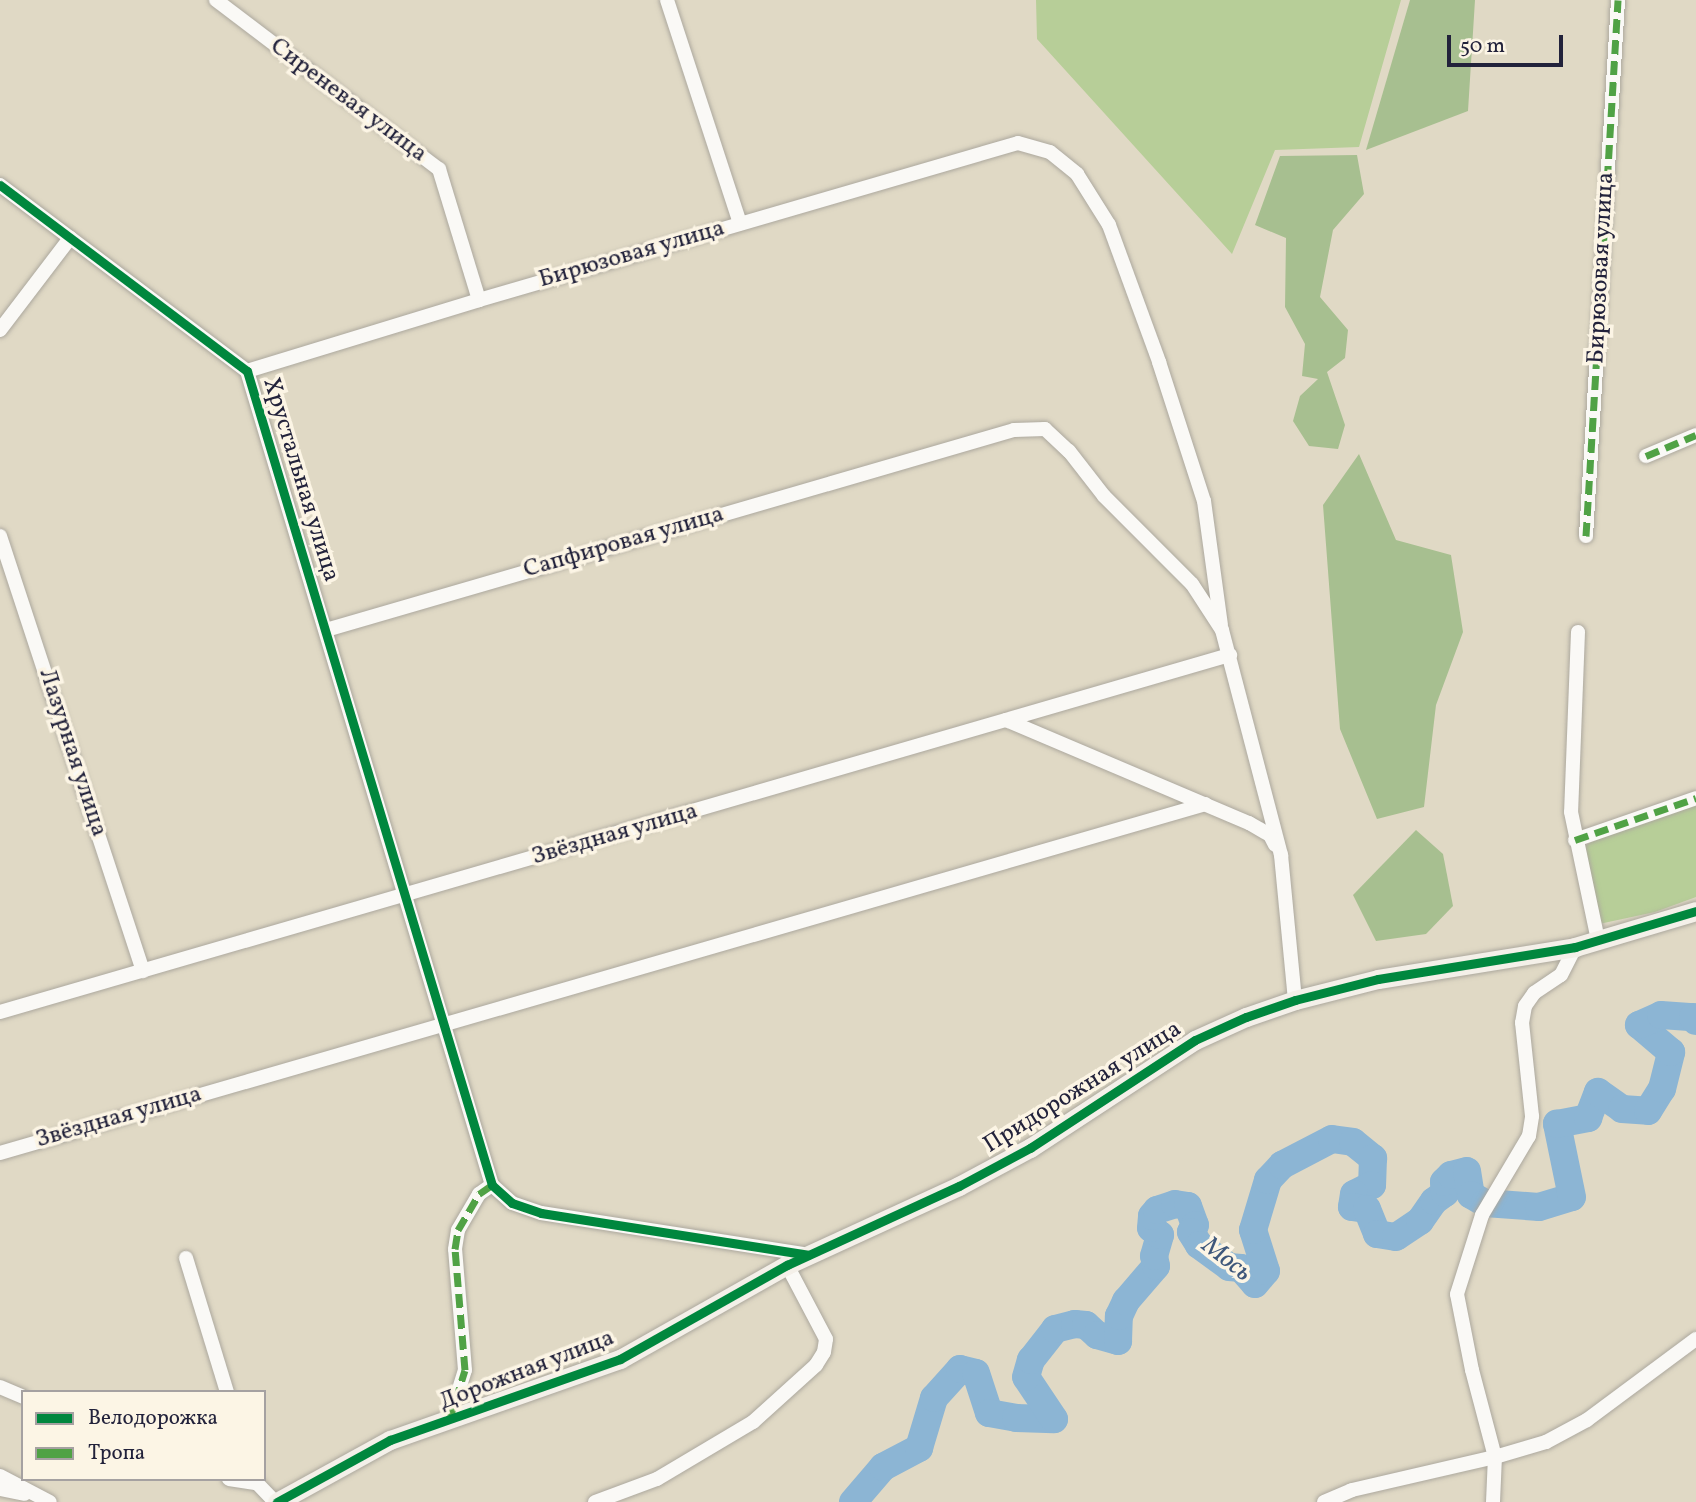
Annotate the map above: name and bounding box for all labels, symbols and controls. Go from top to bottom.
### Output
scale bar [1451,21,1566,65]
street label: Сиреневая улица [264,32,432,170]
text: 50 m [1460,32,1505,61]
street label: Бирюзовая улица [1583,171,1621,365]
street label: Бирюзовая улица [535,215,729,295]
street label: Хрустальная улица [255,374,345,586]
street label: Сапфировая улица [520,501,728,585]
street label: Лазурная улица [31,665,113,841]
street label: Звёздная улица [528,797,702,873]
street label: Придорожная улица [979,1015,1187,1161]
street label: Звёздная улица [32,1080,206,1156]
water label: Мось [1195,1231,1257,1289]
street label: Дорожная улица [435,1324,619,1418]
legend [21,1390,266,1481]
text: Велодорожка [88,1404,218,1433]
text: Тропа [88,1439,145,1468]

